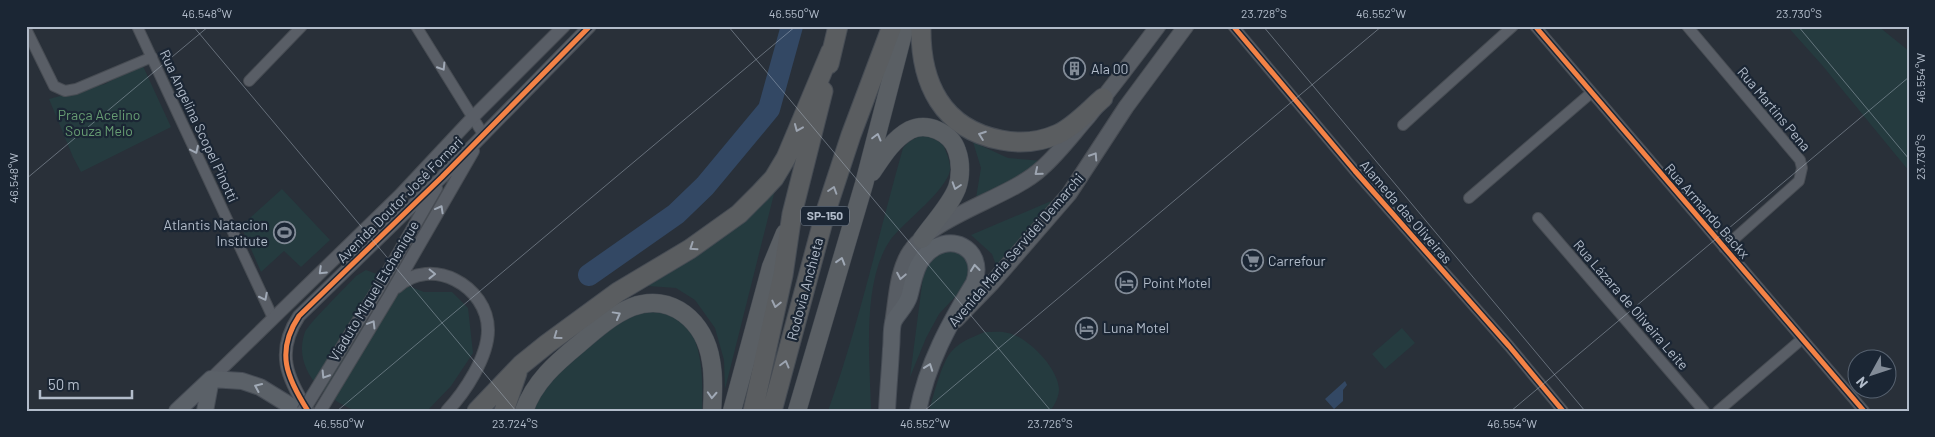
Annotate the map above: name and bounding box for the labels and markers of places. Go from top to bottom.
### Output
building icon: Ala 00 [1063,57,1087,81]
place label: Ala 00 [1091,60,1129,77]
place label: Atlantis Natacion Institute [164,216,268,249]
sports icon: Atlantis Natacion Institute [272,221,296,245]
supermarket icon: Carrefour [1240,249,1264,273]
place label: Carrefour [1268,252,1326,269]
hotel icon: Point Motel [1115,271,1139,295]
place label: Point Motel [1143,274,1211,291]
hotel icon: Luna Motel [1075,316,1099,340]
place label: Luna Motel [1103,319,1169,336]

